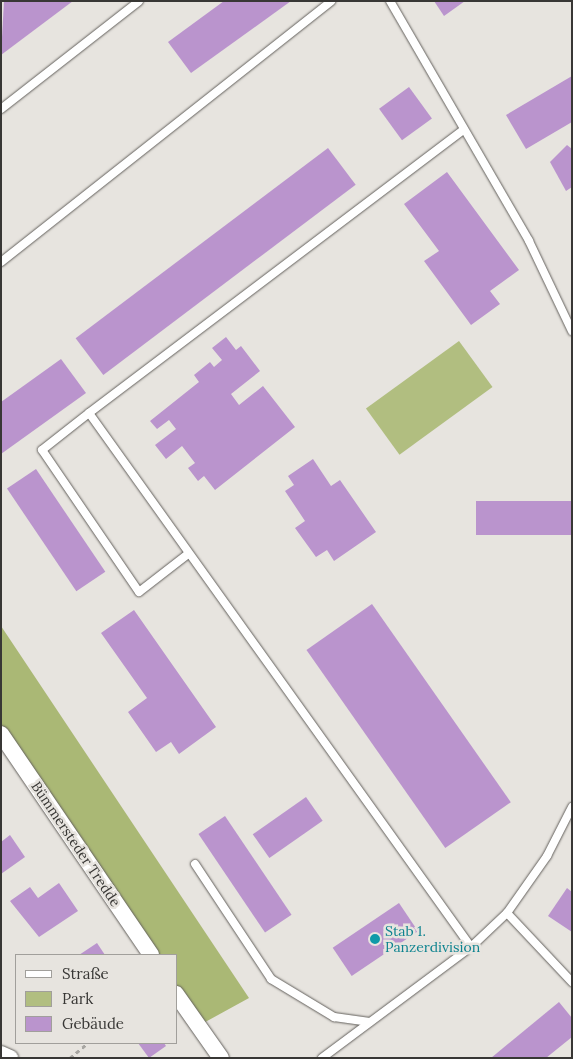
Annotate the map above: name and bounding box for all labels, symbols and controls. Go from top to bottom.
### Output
street label: Bümmersteder Tredde [28,778,124,910]
place label: Stab 1. Panzerdivision [385,923,480,956]
marker: Stab 1. Panzerdivision [369,933,381,945]
legend [15,954,178,1044]
text: Straße [62,964,109,983]
text: Park [62,989,93,1008]
text: Gebäude [62,1014,124,1033]

